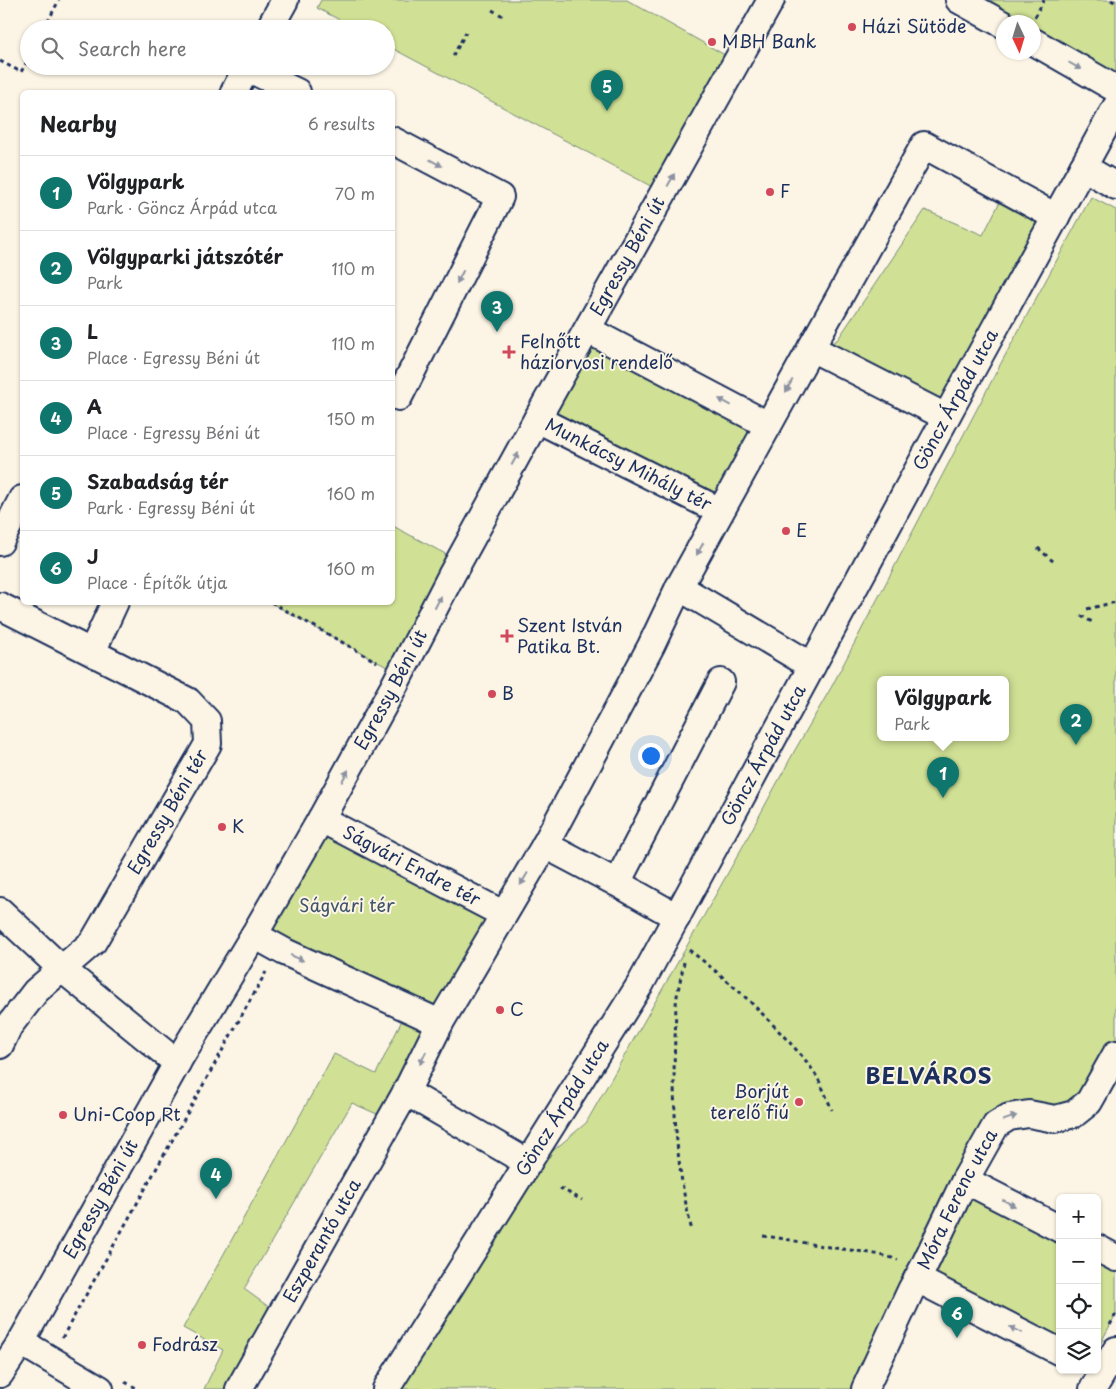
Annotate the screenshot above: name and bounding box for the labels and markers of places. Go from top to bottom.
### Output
place label: Házi Sütöde [862,12,966,39]
marker: Házi Sütöde [846,21,858,33]
place label: MBH Bank [722,27,817,54]
marker: MBH Bank [706,36,718,48]
pin: 5 [591,70,623,111]
place label: F [780,177,790,204]
marker: F [764,186,776,198]
pin: 3 [481,291,513,332]
place label: Felnőtt háziorvosi rendelő [520,327,673,375]
marker: Felnőtt háziorvosi rendelő [502,345,516,359]
place label: E [796,516,807,543]
marker: E [780,525,792,537]
place label: Szent István Patika Bt. [517,611,623,659]
marker: Szent István Patika Bt. [501,630,513,642]
place label: B [502,679,514,706]
marker: B [486,688,498,700]
pin: 2 [1060,704,1092,745]
pin: 1 [927,757,959,798]
place label: K [232,812,244,839]
marker: K [216,821,228,833]
place label: C [510,995,524,1022]
marker: C [494,1004,506,1016]
place label: Borjút terelő fiú [710,1077,789,1125]
marker: Borjút terelő fiú [793,1096,805,1108]
place label: Uni-Coop Rt [73,1100,181,1127]
marker: Uni-Coop Rt [57,1109,69,1121]
pin: 4 [200,1158,232,1199]
pin: 6 [941,1297,973,1338]
place label: Fodrász [152,1330,218,1357]
marker: Fodrász [136,1339,148,1351]

